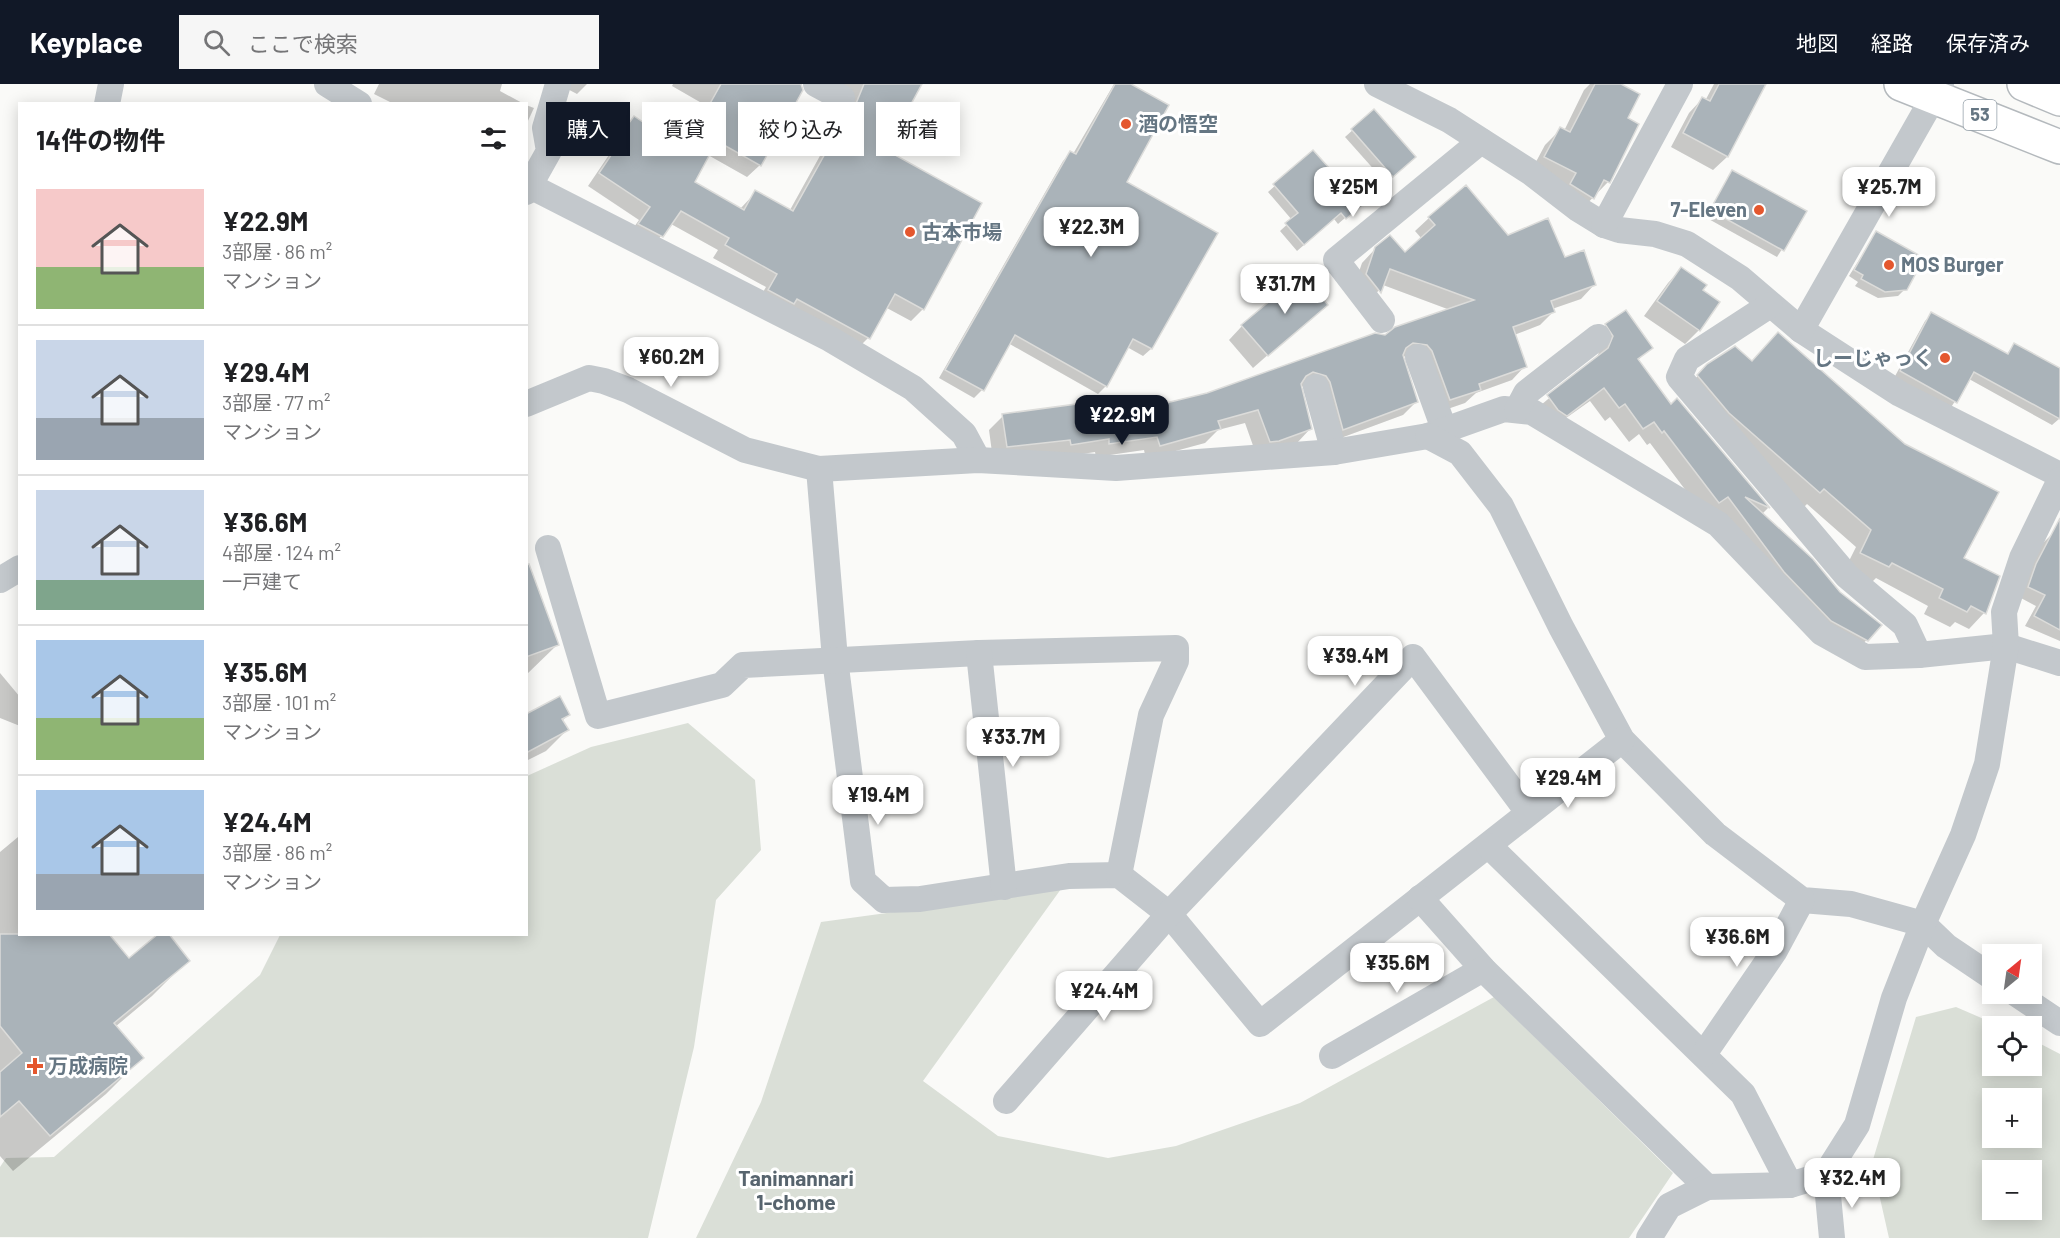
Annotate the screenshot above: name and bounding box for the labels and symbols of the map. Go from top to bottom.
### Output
road number: 53 [1964,100,1996,130]
place label: 酒の悟空 [1138,111,1218,135]
marker: 酒の悟空 [1119,117,1133,131]
pin: ¥25M [1317,167,1389,218]
pin: ¥25.7M [1840,167,1938,218]
place label: 7-Eleven [1670,197,1747,221]
marker: 7-Eleven [1752,203,1766,217]
pin: ¥22.3M [1042,207,1140,258]
place label: 古本市場 [922,219,1002,243]
marker: 古本市場 [903,225,917,239]
place label: MOS Burger [1901,252,2004,276]
marker: MOS Burger [1882,258,1896,272]
pin: ¥31.7M [1236,264,1334,315]
pin: ¥60.2M [622,337,720,388]
place label: しーじゃっく [1813,345,1933,369]
marker: しーじゃっく [1938,351,1952,365]
pin: ¥22.9M [1073,395,1171,446]
pin: ¥39.4M [1306,636,1404,687]
pin: ¥33.7M [964,717,1062,768]
pin: ¥29.4M [1519,758,1617,809]
pin: ¥19.4M [829,775,927,826]
pin: ¥36.6M [1688,917,1786,968]
pin: ¥35.6M [1348,943,1446,994]
north arrow [1982,944,2042,1004]
pin: ¥24.4M [1055,971,1153,1022]
place label: 万成病院 [48,1053,128,1077]
marker: 万成病院 [26,1057,44,1075]
pin: ¥32.4M [1803,1158,1901,1209]
district label: Tanimannari 1-chome [738,1165,854,1214]

